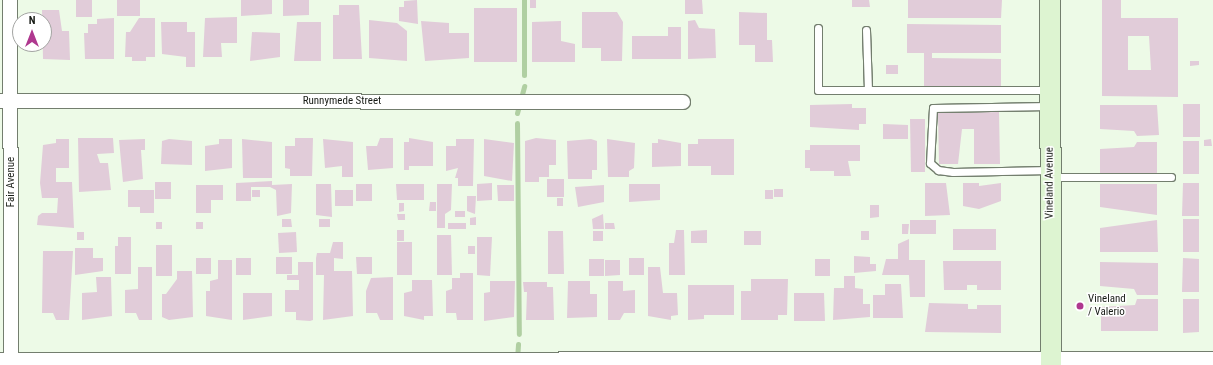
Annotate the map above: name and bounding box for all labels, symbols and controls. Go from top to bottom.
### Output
north arrow [12,12,52,52]
text: N [29,14,35,27]
street label: Runnymede Street [303,94,381,108]
street label: Vineland Avenue [1043,147,1057,219]
street label: Fair Avenue [4,157,18,207]
place label: Vineland / Valerio [1088,293,1126,319]
marker: Vineland / Valerio [1075,301,1085,311]

